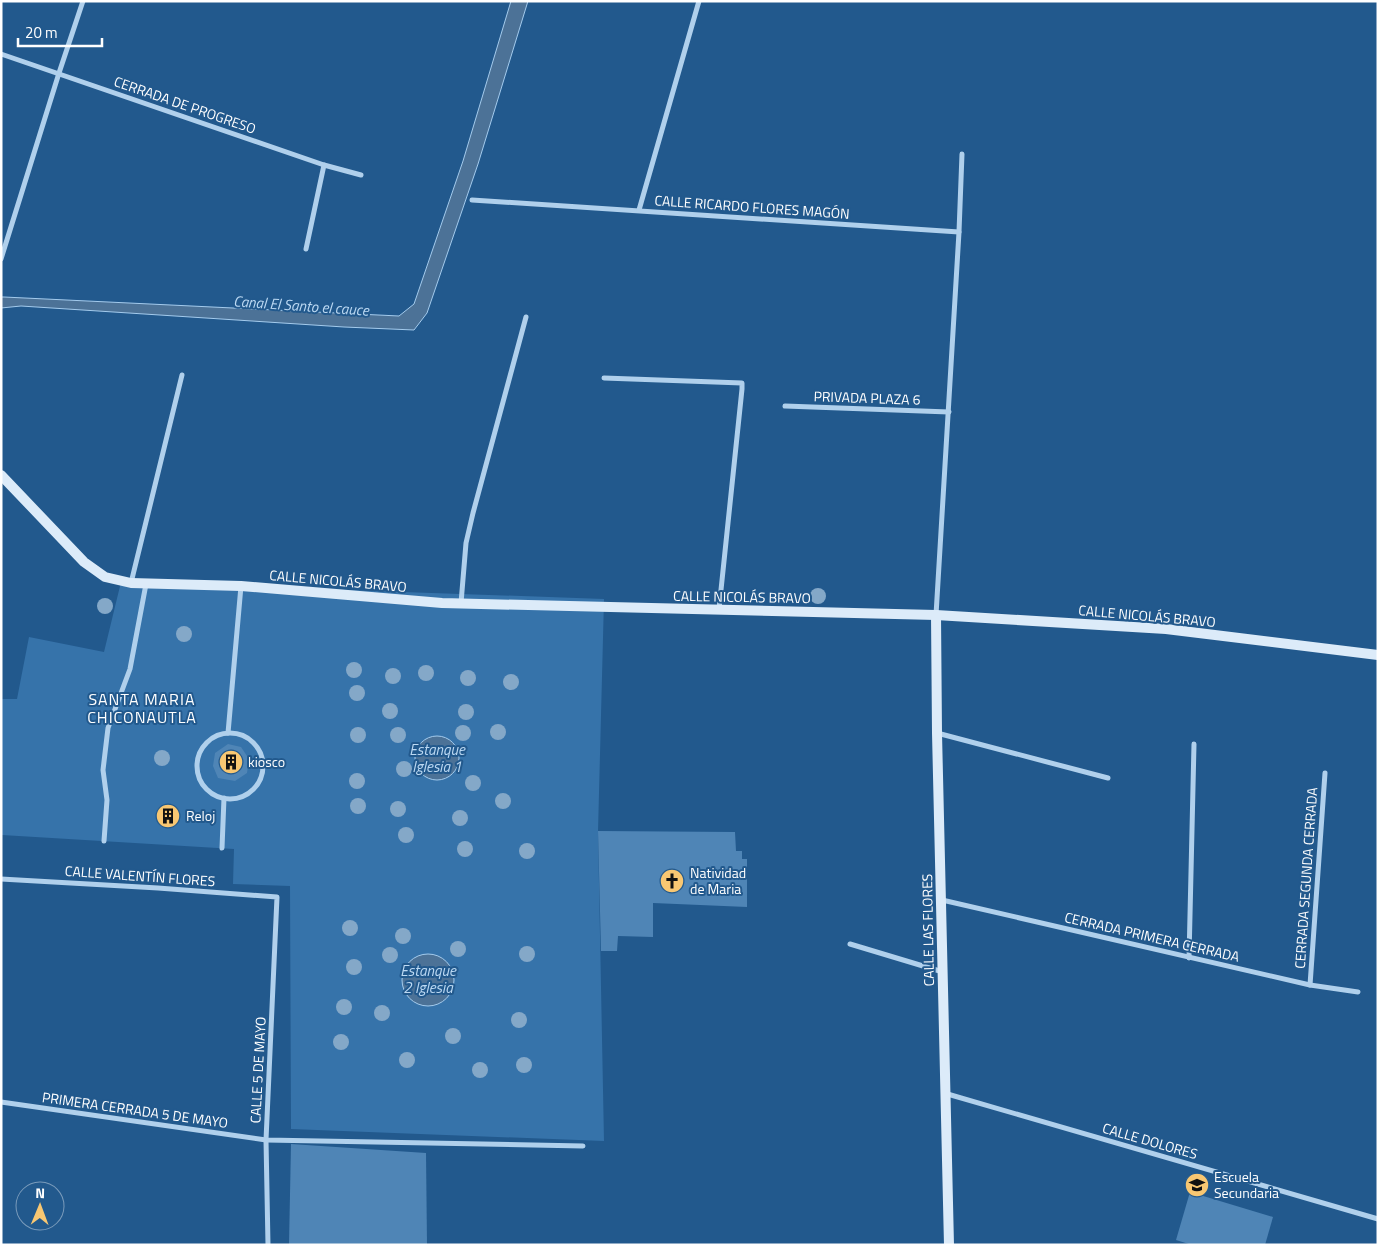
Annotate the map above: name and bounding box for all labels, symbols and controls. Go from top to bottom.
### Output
scale bar [18,15,101,47]
text: 20 m [25,21,58,44]
street label: CERRADA DE PROGRESO [111,70,259,139]
street label: CALLE RICARDO FLORES MAGÓN [654,189,850,224]
water label: Canal El Santo el cauce [233,289,371,322]
street label: PRIVADA PLAZA 6 [813,385,921,410]
street label: CALLE NICOLÁS BRAVO [269,564,408,597]
street label: CALLE NICOLÁS BRAVO [673,585,811,608]
street label: CALLE NICOLÁS BRAVO [1078,599,1217,632]
district label: SANTA MARIA CHICONAUTLA [87,687,197,729]
water label: Estanque Iglesia 1 [409,738,466,778]
building icon: kiosco [218,749,244,775]
place label: kiosco [248,751,285,772]
street label: CERRADA SEGUNDA CERRADA [1289,786,1322,969]
building icon: Reloj [155,803,181,829]
place label: Reloj [186,805,215,826]
street label: CALLE VALENTÍN FLORES [64,860,216,891]
place label: Natividad de Maria [690,862,746,899]
church icon: Natividad de Maria [659,868,685,894]
street label: CALLE LAS FLORES [916,873,939,987]
street label: CERRADA PRIMERA CERRADA [1063,906,1242,967]
water label: Estanque 2 Iglesia [400,959,457,999]
street label: CALLE 5 DE MAYO [244,1016,271,1124]
street label: PRIMERA CERRADA 5 DE MAYO [41,1086,229,1133]
street label: CALLE DOLORES [1100,1117,1200,1164]
place label: Escuela Secundaria [1214,1166,1279,1203]
school or university icon: Escuela Secundaria [1184,1172,1210,1198]
north arrow [15,1181,65,1231]
text: N [35,1182,45,1203]

